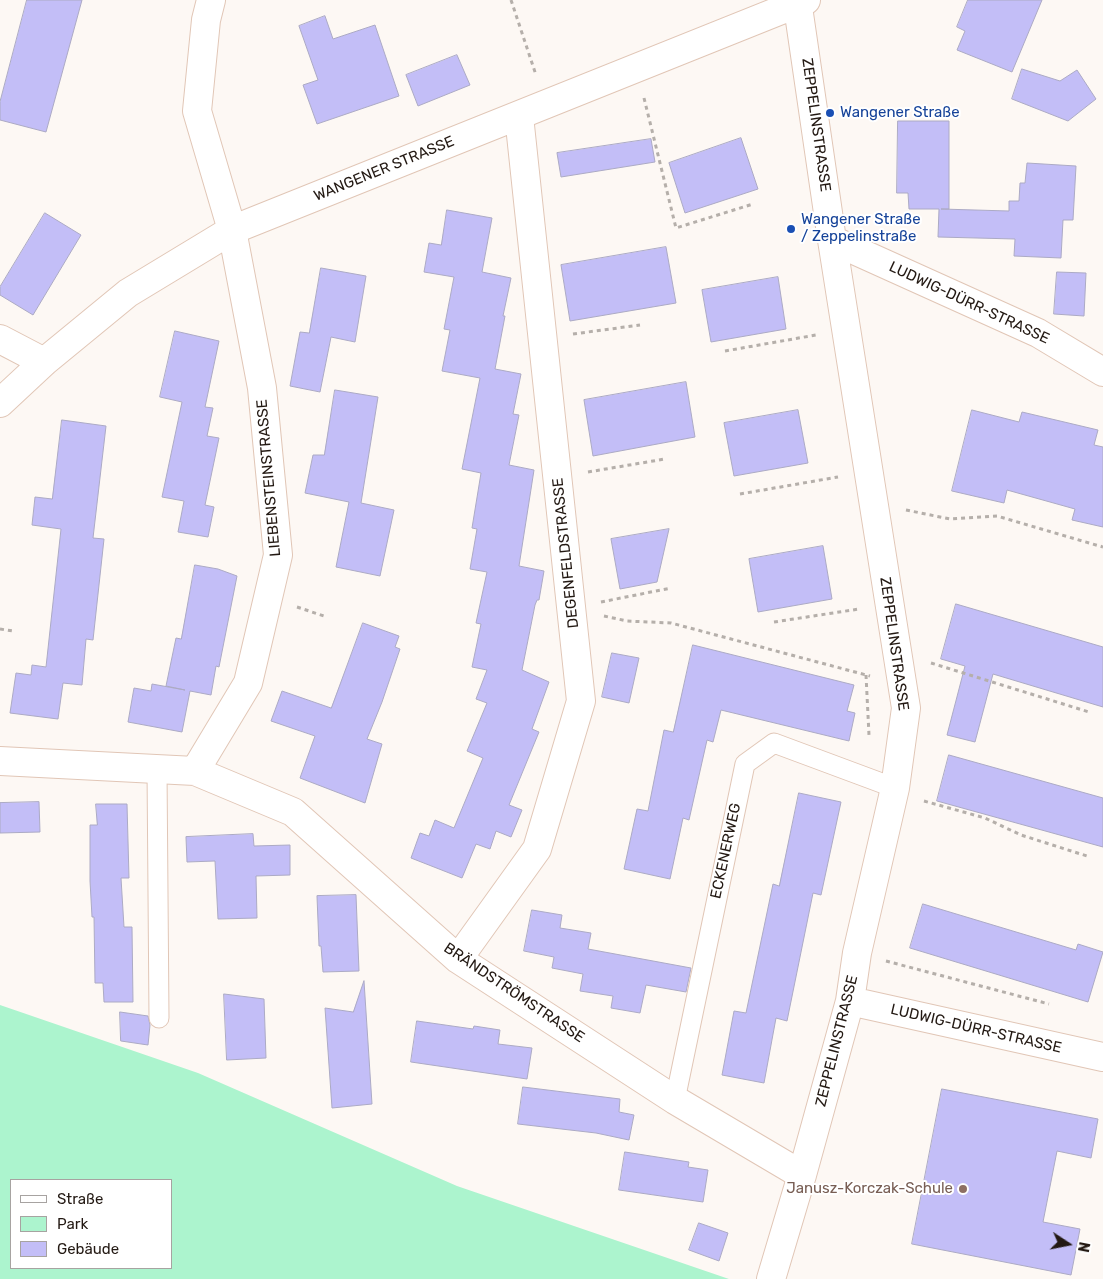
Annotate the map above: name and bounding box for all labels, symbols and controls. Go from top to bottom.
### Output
street label: ZEPPELINSTRASSE [798,57,834,193]
place label: Wangener Straße [840,104,960,122]
marker: Wangener Straße [824,107,836,119]
street label: WANGENER STRASSE [311,133,457,205]
place label: Wangener Straße / Zeppelinstraße [801,211,921,246]
marker: Wangener Straße / Zeppelinstraße [785,223,797,235]
street label: LUDWIG-DÜRR-STRASSE [886,258,1052,348]
street label: LIEBENSTEINSTRASSE [253,398,285,558]
street label: DEGENFELDSTRASSE [549,477,583,629]
street label: ZEPPELINSTRASSE [876,576,912,712]
street label: ECKENERWEG [707,801,745,901]
street label: BRÄNDSTRÖMSTRASSE [440,939,588,1047]
street label: ZEPPELINSTRASSE [812,973,862,1109]
street label: LUDWIG-DÜRR-STRASSE [889,1001,1063,1057]
legend [10,1179,172,1269]
place label: Janusz-Korczak-Schule [786,1180,953,1198]
marker: Janusz-Korczak-Schule [957,1183,969,1195]
text: Straße [57,1190,103,1208]
text: Park [57,1215,88,1233]
north arrow [1043,1219,1093,1269]
text: Gebäude [57,1240,119,1258]
text: N [1074,1240,1093,1254]

